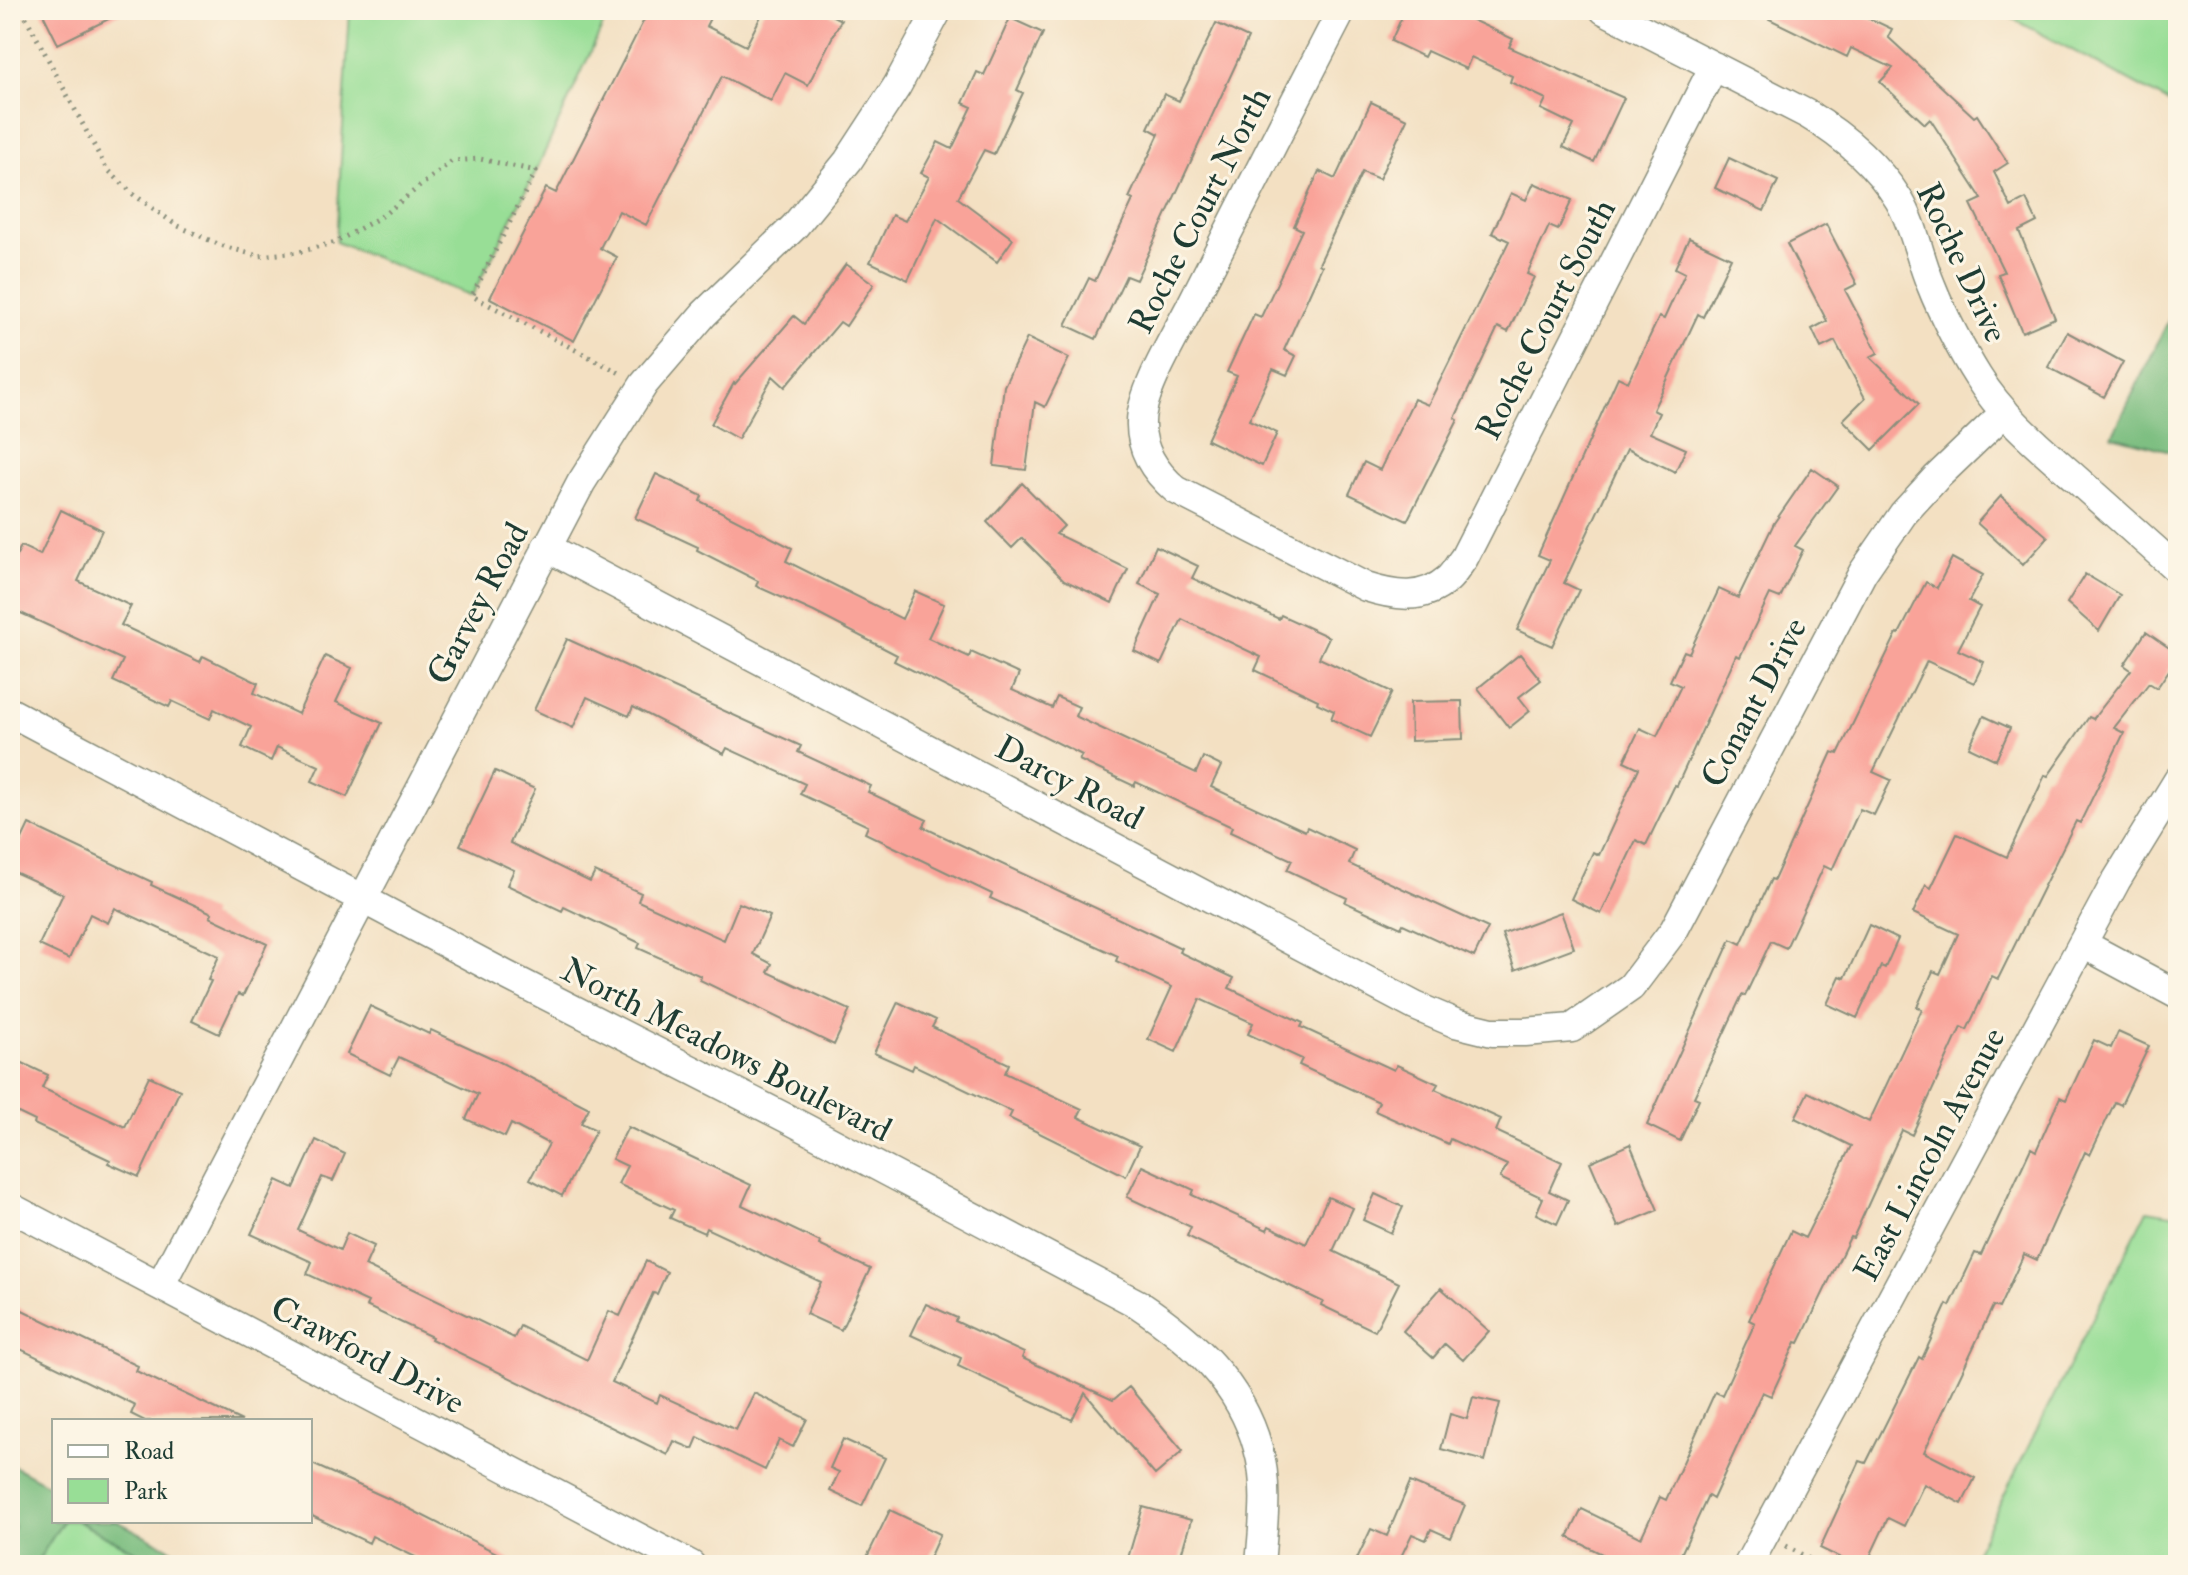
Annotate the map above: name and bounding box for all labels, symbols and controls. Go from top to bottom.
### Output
street label: Roche Court North [1120,80,1281,341]
street label: Roche Drive [1906,176,2017,349]
street label: Roche Court South [1467,192,1626,447]
street label: Garvey Road [418,515,539,692]
street label: Conant Drive [1692,610,1817,795]
street label: Darcy Road [988,727,1151,840]
street label: North Meadows Boulevard [554,948,899,1152]
street label: East Lincoln Avenue [1845,1021,2015,1289]
street label: Crawford Drive [263,1286,472,1424]
legend [52,1419,312,1523]
text: Road [124,1436,174,1467]
text: Park [124,1476,168,1507]

